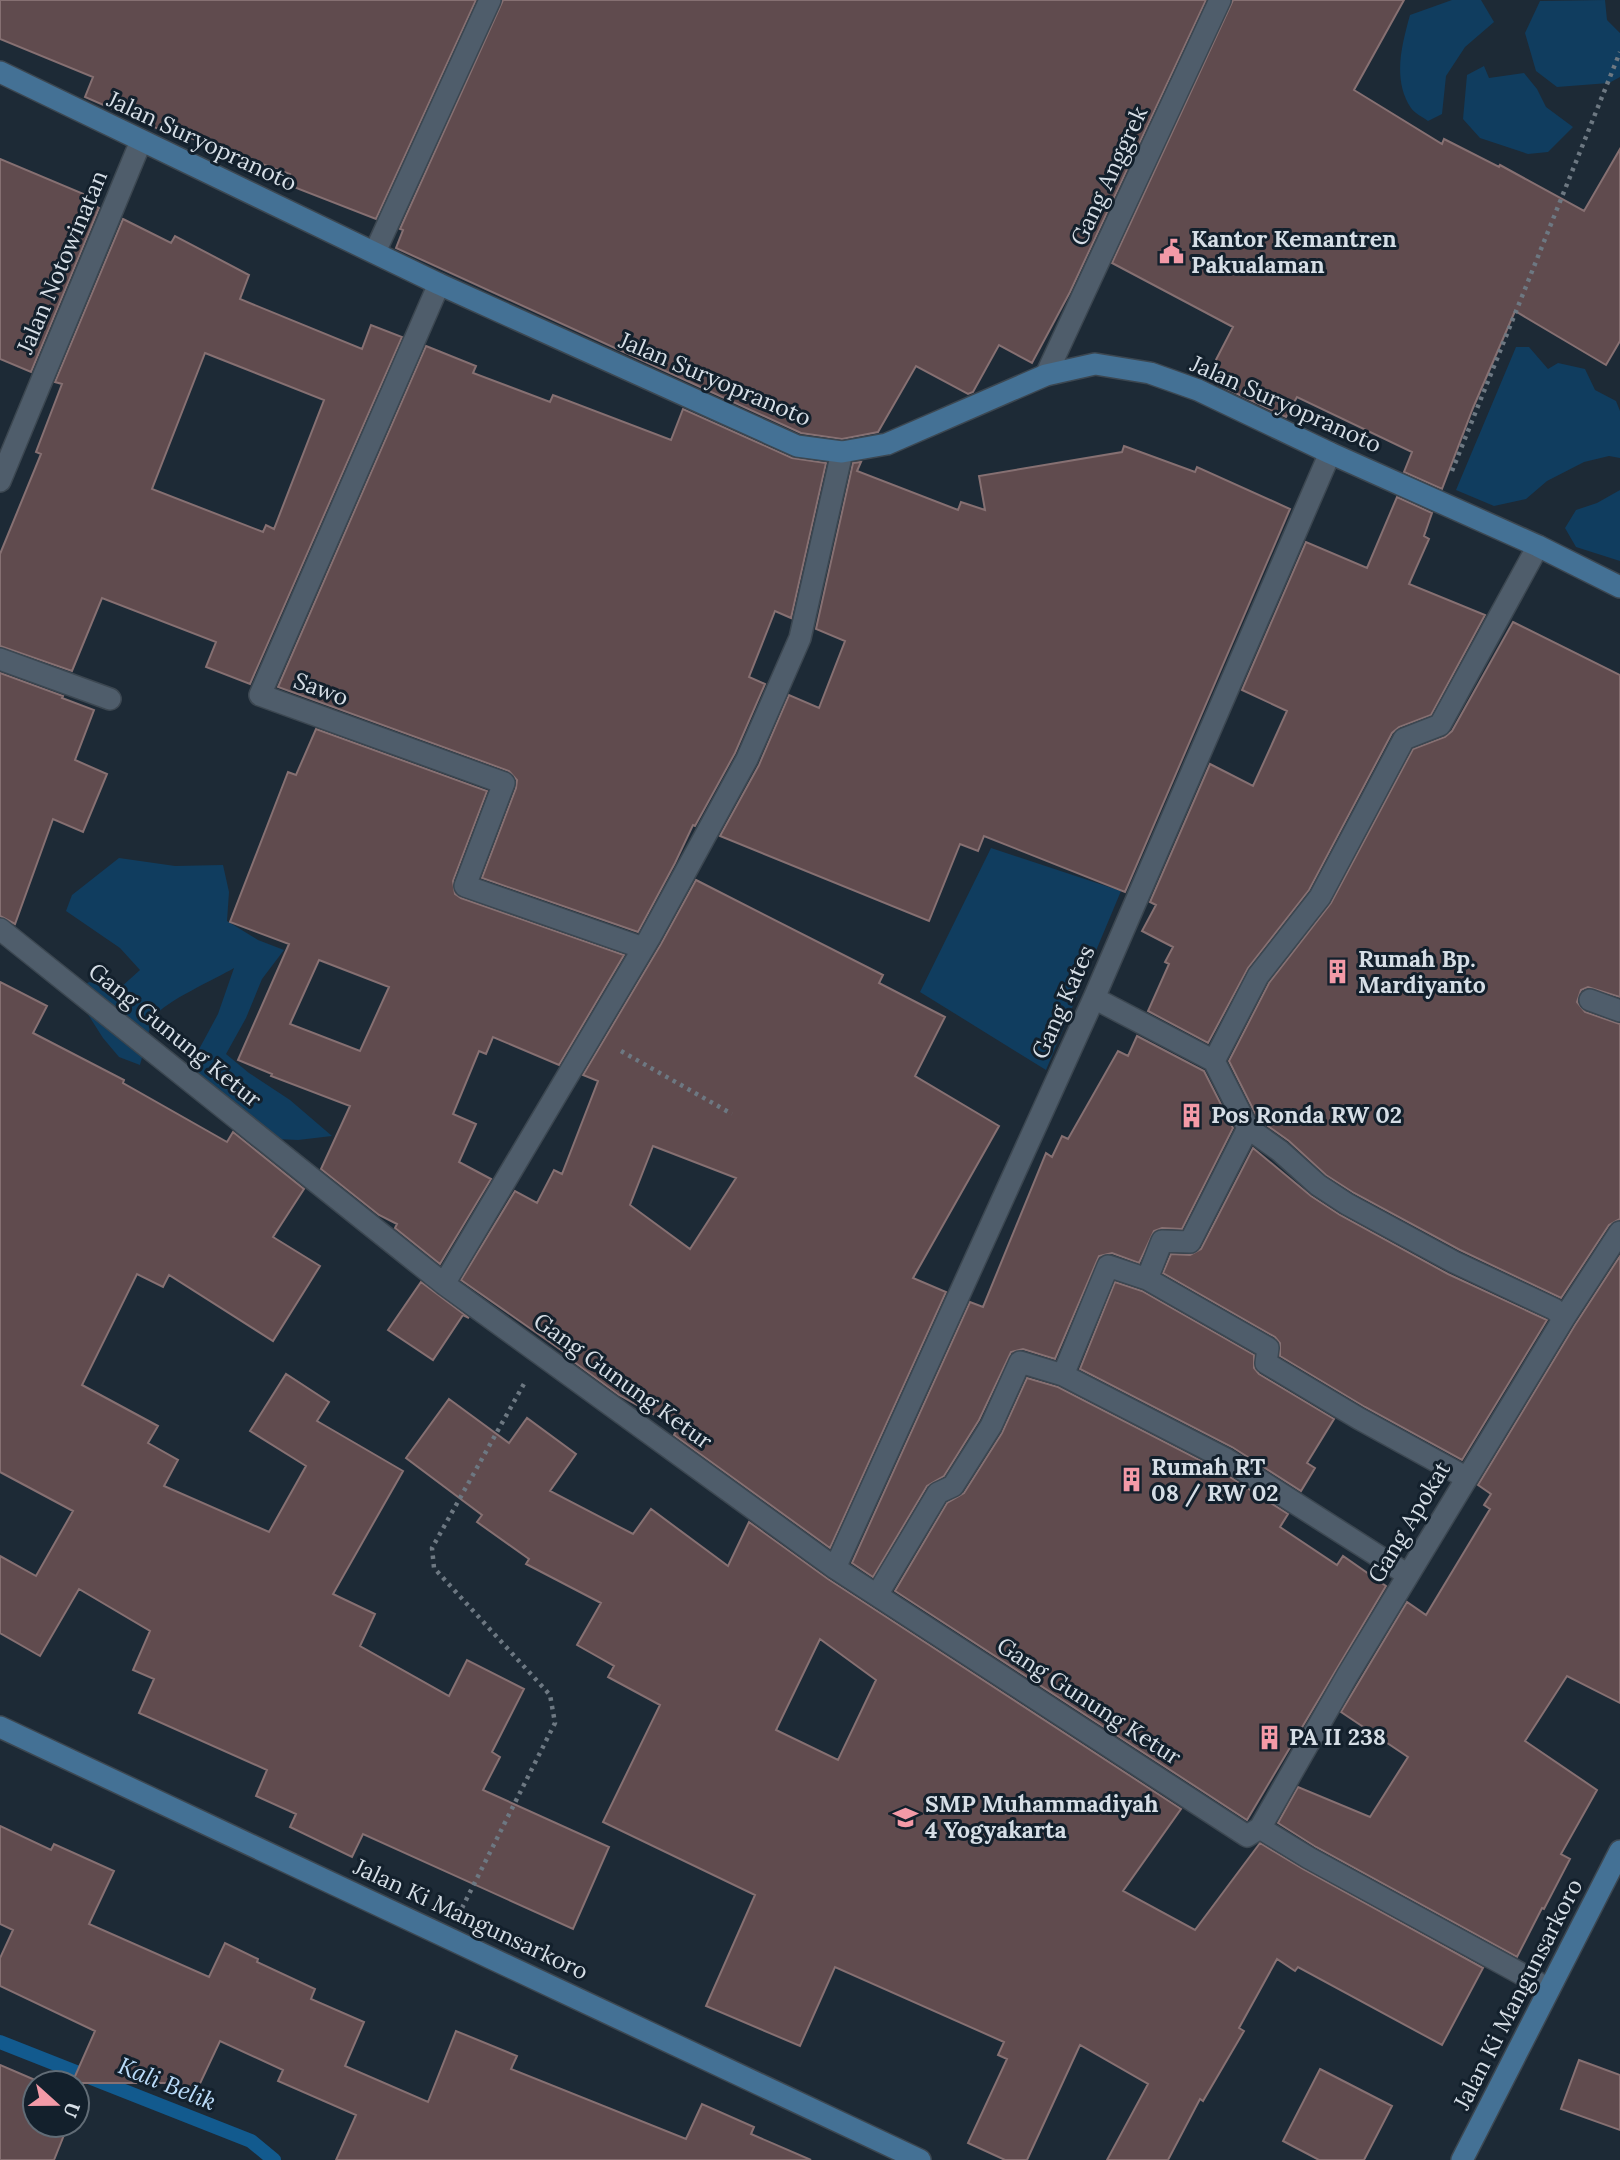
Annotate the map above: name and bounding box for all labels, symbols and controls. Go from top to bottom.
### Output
street label: Jalan Suryopranoto [102,84,302,197]
street label: Gang Anggrek [1064,101,1154,250]
street label: Jalan Notowinatan [9,166,113,359]
place label: Kantor Kemantren Pakualaman [1191,224,1397,279]
public building icon: Kantor Kemantren Pakualaman [1157,238,1185,266]
street label: Jalan Suryopranoto [614,325,816,432]
street label: Jalan Suryopranoto [1185,348,1386,459]
street label: Sawo [290,665,353,712]
street label: Gang Kates [1025,940,1101,1063]
place label: Rumah Bp. Mardiyanto [1358,944,1486,999]
street label: Gang Gunung Ketur [83,956,268,1113]
building icon: Rumah Bp. Mardiyanto [1324,958,1352,986]
place label: Pos Ronda RW 02 [1211,1100,1402,1129]
building icon: Pos Ronda RW 02 [1177,1101,1205,1129]
street label: Gang Gunung Ketur [528,1306,718,1455]
place label: Rumah RT 08 / RW 02 [1151,1452,1279,1508]
street label: Gang Apokat [1361,1456,1456,1588]
building icon: Rumah RT 08 / RW 02 [1117,1466,1145,1494]
street label: Gang Gunung Ketur [992,1630,1187,1771]
place label: PA II 238 [1289,1722,1386,1751]
building icon: PA II 238 [1255,1723,1283,1751]
place label: SMP Muhammadiyah 4 Yogyakarta [925,1789,1159,1844]
school or university icon: SMP Muhammadiyah 4 Yogyakarta [891,1803,919,1831]
street label: Jalan Ki Mangunsarkoro [349,1851,593,1986]
street label: Jalan Ki Mangunsarkoro [1446,1874,1588,2115]
water label: Kali Belik [114,2050,221,2117]
north arrow [21,2069,91,2139]
text: U [58,2099,86,2121]

